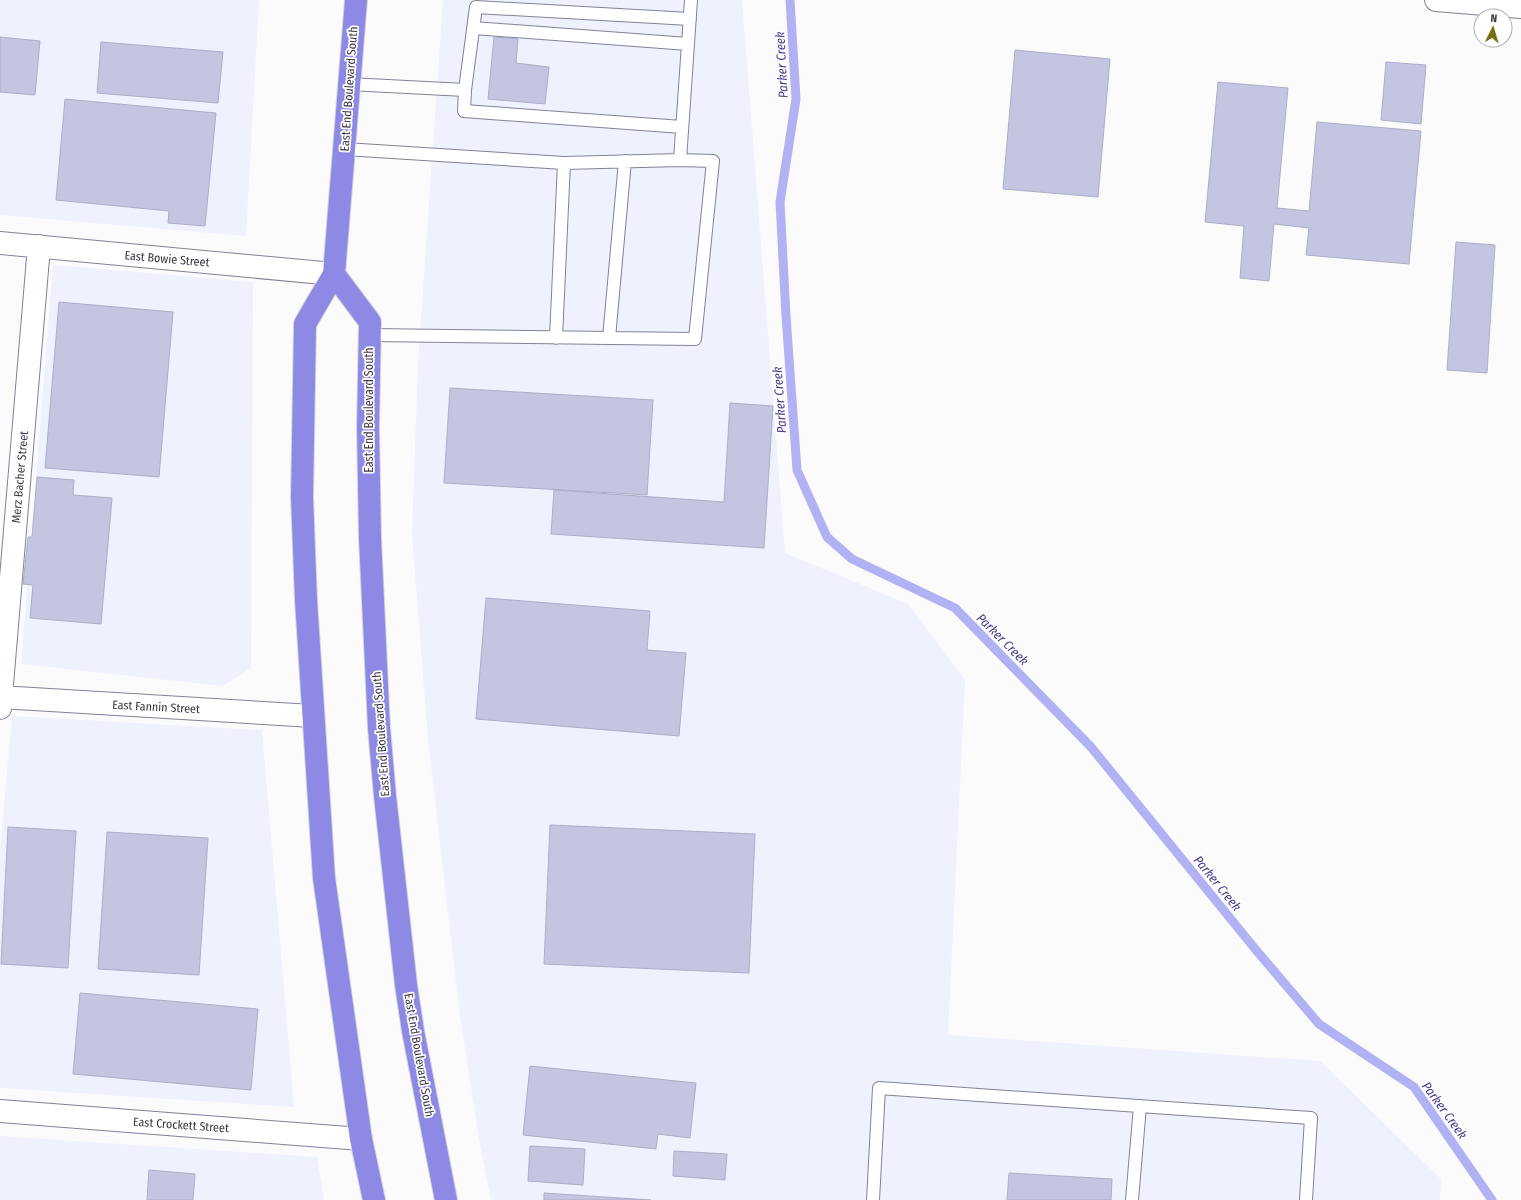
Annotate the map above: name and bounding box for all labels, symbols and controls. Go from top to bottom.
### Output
north arrow [1473,8,1513,48]
text: N [1490,12,1498,25]
street label: East End Boulevard South [338,26,360,152]
water label: Parker Creek [772,31,791,99]
street label: East Bowie Street [124,248,210,270]
street label: East End Boulevard South [362,347,376,473]
water label: Parker Creek [770,366,789,434]
street label: Merz Bacher Street [9,430,31,524]
water label: Parker Creek [974,610,1032,669]
street label: East End Boulevard South [370,671,392,797]
street label: East Fannin Street [112,698,200,716]
water label: Parker Creek [1191,853,1245,914]
street label: East End Boulevard South [401,992,437,1118]
water label: Parker Creek [1419,1079,1471,1142]
street label: East Crockett Street [133,1115,229,1135]

